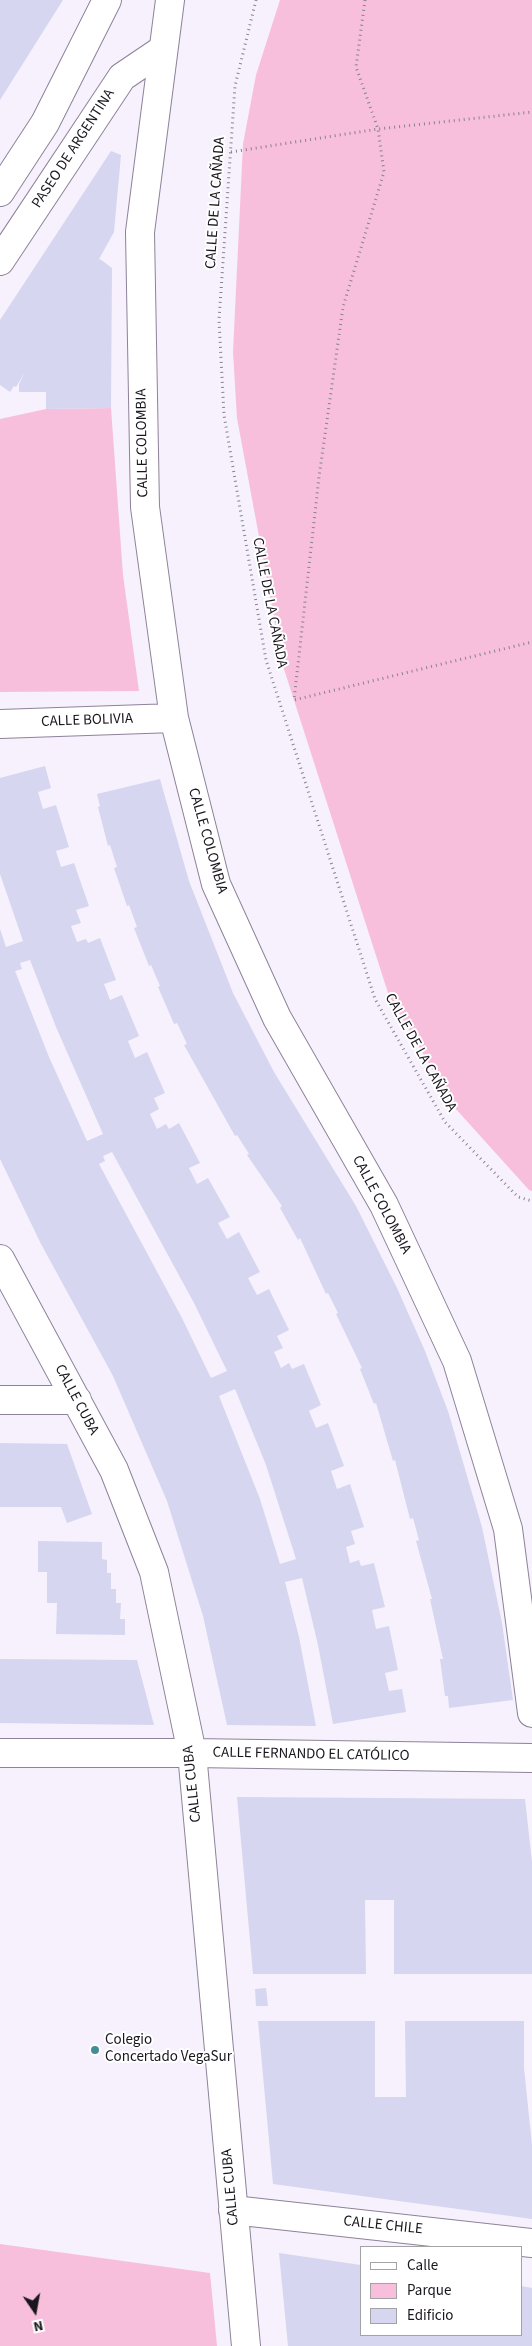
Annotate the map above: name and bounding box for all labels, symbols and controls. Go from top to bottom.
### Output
street label: PASEO DE ARGENTINA [29,86,119,212]
street label: CALLE DE LA CAÑADA [202,136,230,270]
street label: CALLE COLOMBIA [133,388,153,498]
street label: CALLE DE LA CAÑADA [248,536,290,670]
street label: CALLE BOLIVIA [41,710,133,732]
street label: CALLE COLOMBIA [183,786,231,896]
street label: CALLE DE LA CAÑADA [380,991,460,1115]
street label: CALLE COLOMBIA [347,1153,415,1257]
street label: CALLE CUBA [50,1362,102,1438]
street label: CALLE FERNANDO EL CATÓLICO [212,1744,410,1766]
street label: CALLE CUBA [180,1745,206,1823]
place label: Colegio Concertado VegaSur [105,2032,232,2067]
marker: Colegio Concertado VegaSur [89,2044,101,2056]
street label: CALLE CUBA [219,2148,243,2226]
street label: CALLE CHILE [342,2213,424,2239]
legend [360,2246,522,2336]
text: Calle [407,2255,438,2276]
text: Parque [407,2280,451,2301]
north arrow [10,2286,60,2336]
text: Edificio [407,2305,454,2326]
text: N [31,2315,45,2336]

